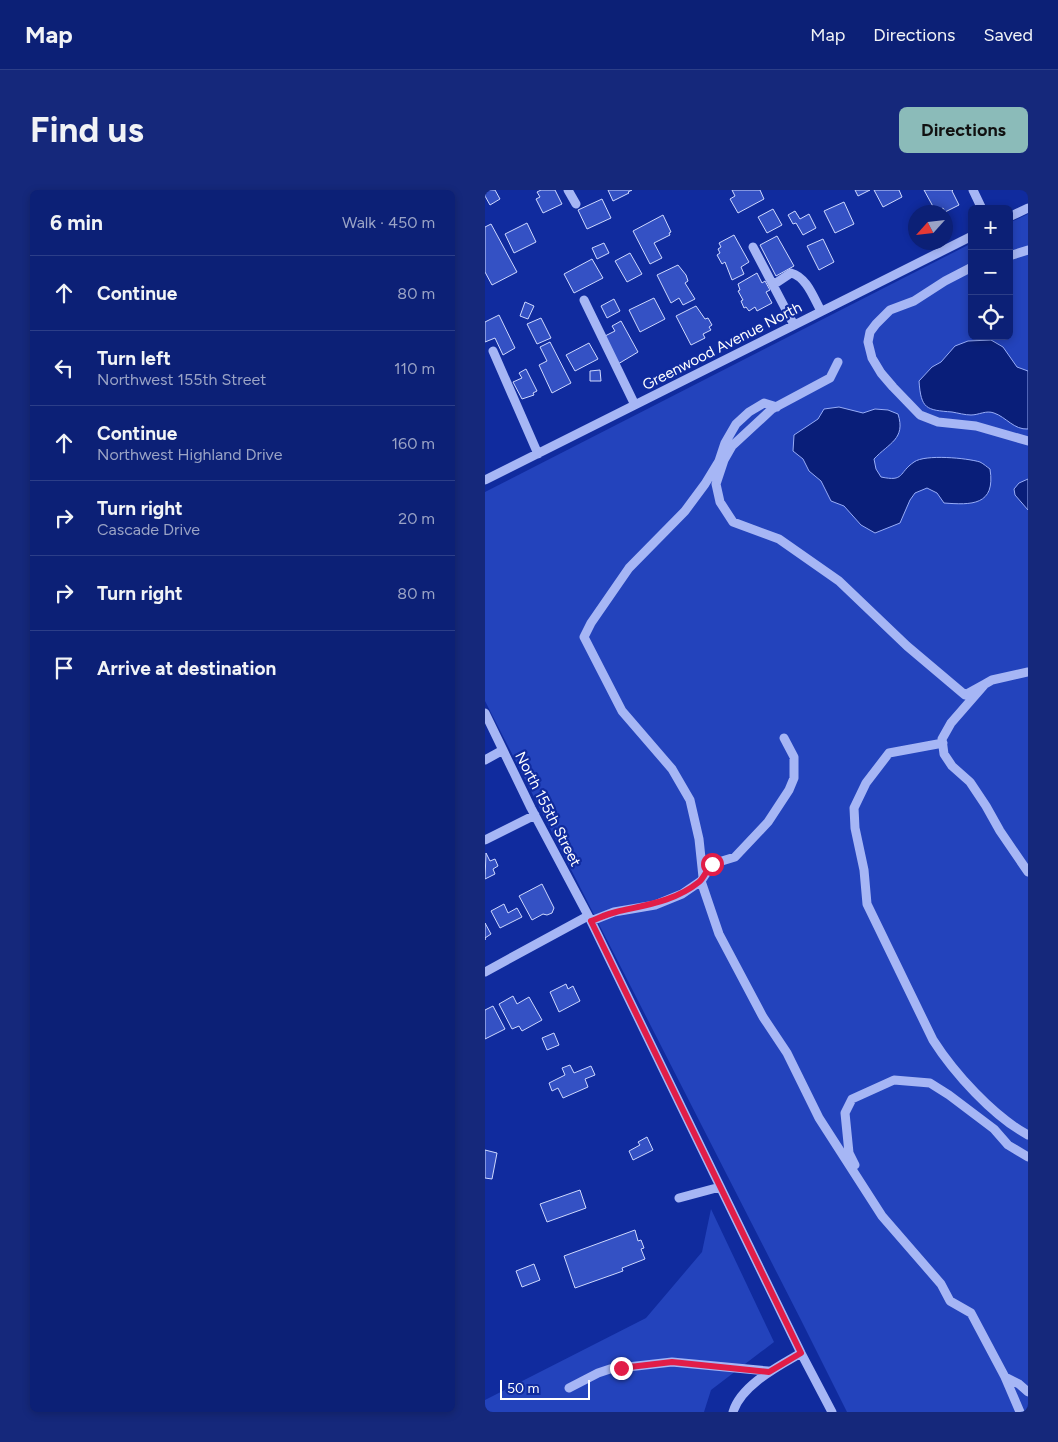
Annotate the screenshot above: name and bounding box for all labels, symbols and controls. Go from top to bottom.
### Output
text: Map [25,20,73,49]
text: Map [810,24,845,46]
text: Directions [873,24,955,46]
text: Saved [983,24,1033,46]
button: Directions [899,107,1028,153]
text: Find us [30,109,144,151]
north arrow [908,205,953,250]
map controls [968,205,1013,340]
button: + [968,205,1013,250]
text: 6 min [50,210,103,235]
text: Walk · 450 m [342,213,435,232]
button: − [968,250,1013,295]
icon: ahead [50,279,78,307]
text: Continue [97,282,177,305]
text: 80 m [397,284,435,303]
button: locate [968,295,1013,340]
street label: Greenwood Avenue North [639,298,805,394]
text: Turn left [97,347,171,370]
icon: left [50,354,78,382]
text: 110 m [394,359,435,378]
text: Northwest 155th Street [97,370,266,389]
text: Continue [97,422,177,445]
icon: ahead [50,429,78,457]
text: 160 m [392,434,435,453]
text: Northwest Highland Drive [97,445,282,464]
text: Turn right [97,497,183,520]
icon: right [50,504,78,532]
text: 20 m [398,509,435,528]
text: Cascade Drive [97,520,200,539]
icon: right [50,579,78,607]
text: Turn right [97,582,183,605]
text: 80 m [397,584,435,603]
icon: arrive [50,654,78,682]
text: Arrive at destination [97,657,276,680]
street label: North 155th Street [511,749,585,870]
route start [701,853,724,876]
route end [610,1357,633,1380]
scale bar [500,1377,590,1400]
text: 50 m [507,1380,539,1397]

